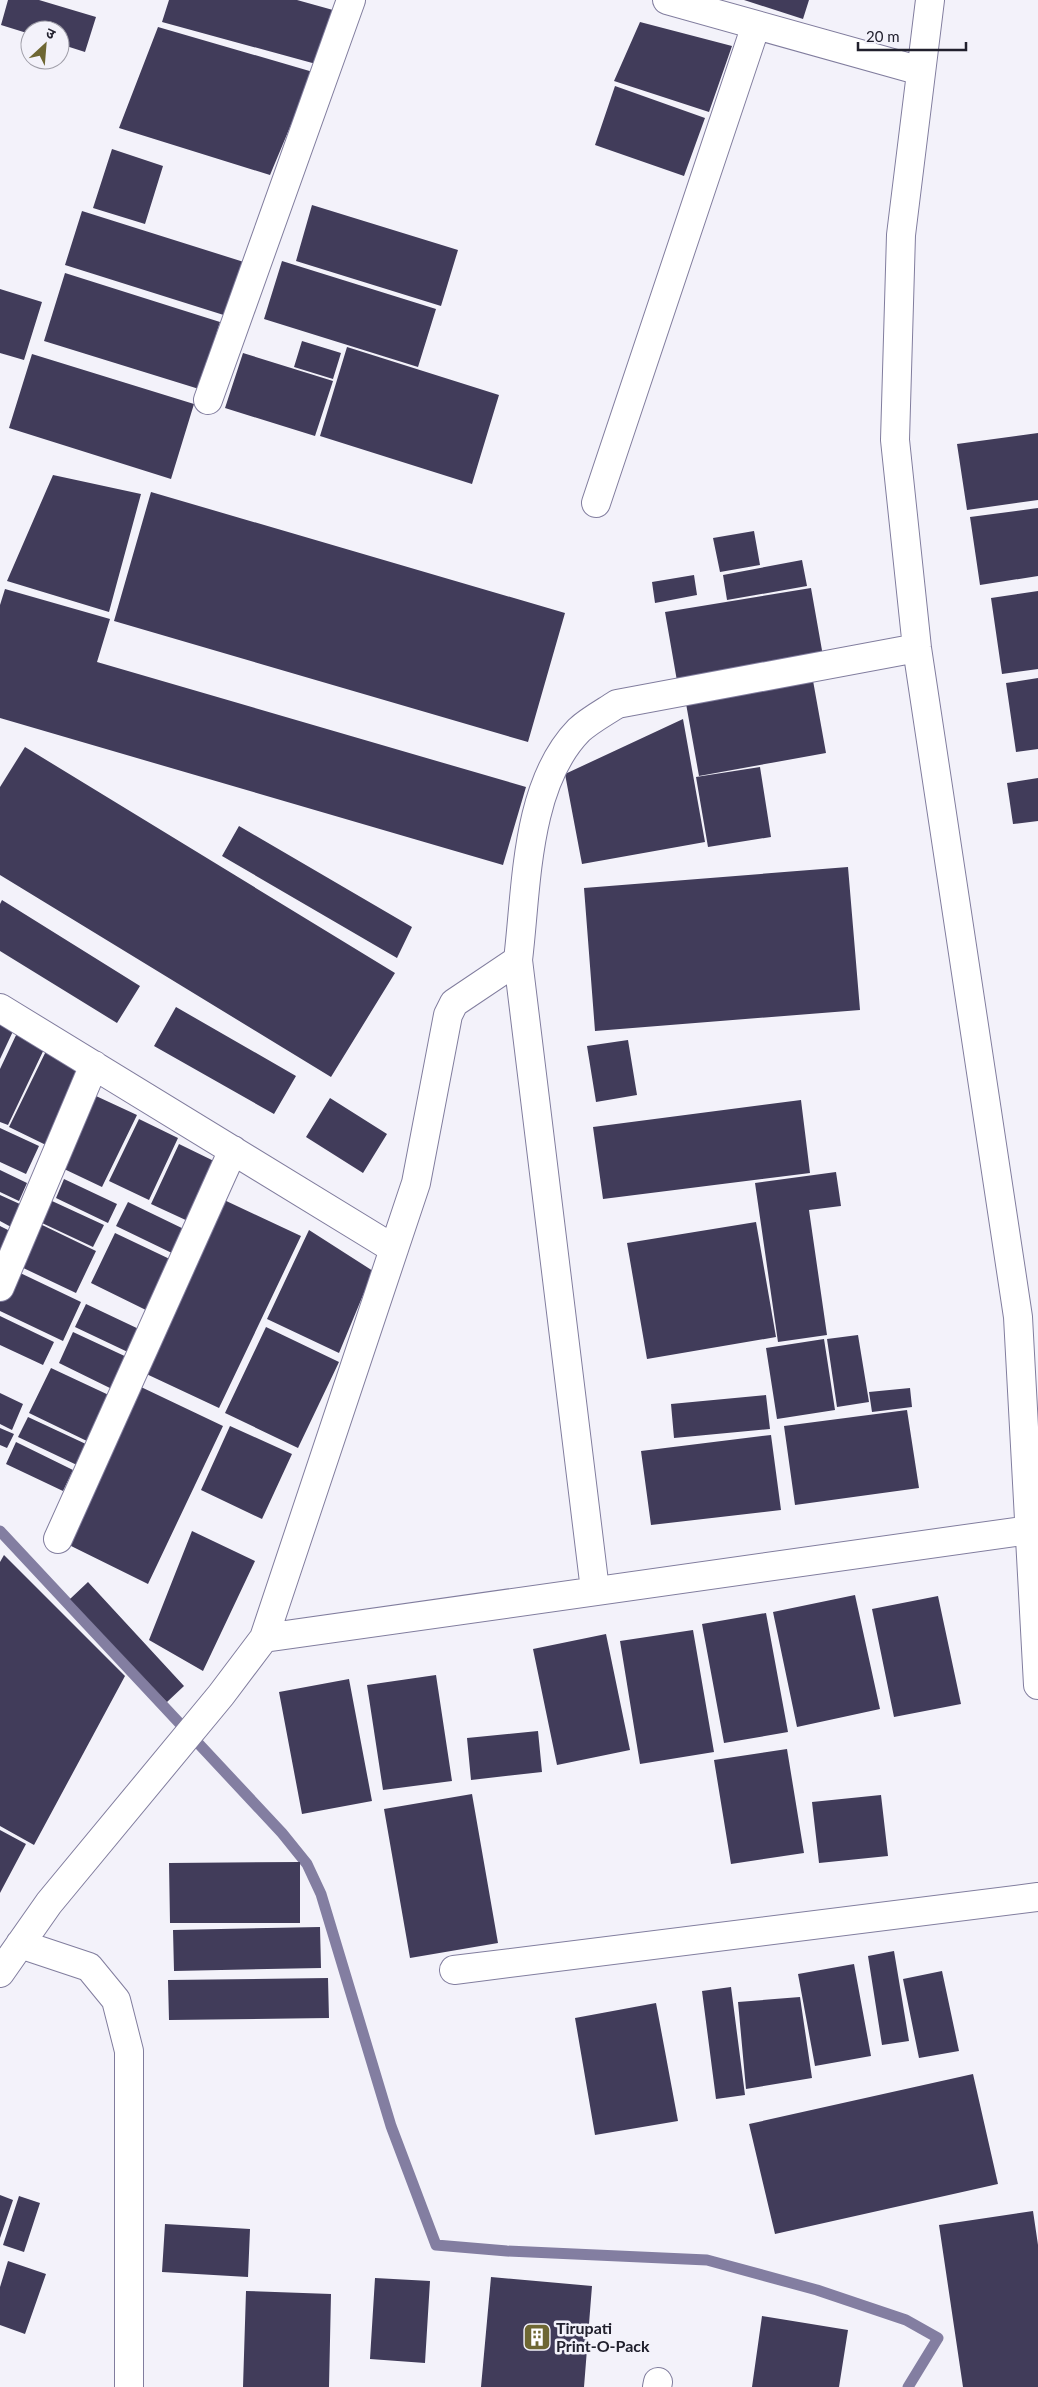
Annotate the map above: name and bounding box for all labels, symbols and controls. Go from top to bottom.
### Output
north arrow [20,20,70,70]
scale bar [858,20,966,52]
text: उ [44,23,59,43]
text: 20 m [866,27,900,45]
place label: Tirupati Print-O-Pack [556,2318,650,2355]
building icon: Tirupati Print-O-Pack [522,2322,552,2352]

